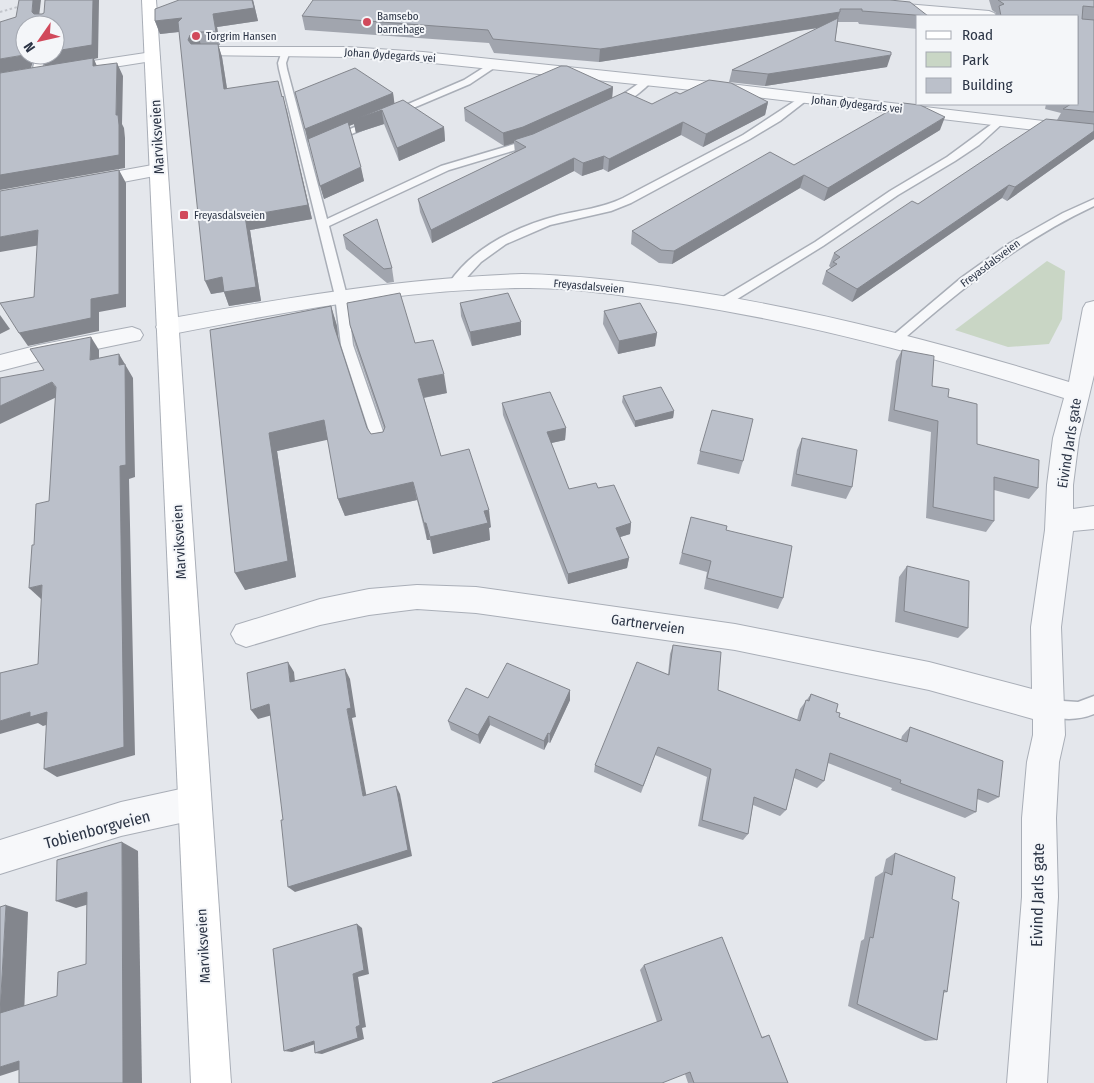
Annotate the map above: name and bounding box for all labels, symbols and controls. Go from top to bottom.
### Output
place label: Bamsebo barnehage [377,10,425,36]
north arrow [15,15,65,65]
legend [916,15,1079,105]
marker: Bamsebo barnehage [361,16,373,28]
text: Road [962,26,993,44]
marker: Torgrim Hansen [190,30,202,42]
place label: Torgrim Hansen [206,30,277,43]
text: N [20,39,39,55]
street label: Johan Øydegards vei [344,46,436,65]
text: Park [962,51,989,69]
text: Building [962,76,1013,94]
street label: Johan Øydegards vei [811,93,903,116]
street label: Marviksveien [147,99,168,175]
marker: Freyasdalsveien [178,209,190,221]
place label: Freyasdalsveien [194,209,265,222]
street label: Freyasdalsveien [958,237,1023,290]
street label: Freyasdalsveien [553,277,625,296]
street label: Eivind Jarls gate [1054,397,1085,489]
street label: Marviksveien [169,504,190,580]
street label: Gartnerveien [610,611,686,638]
street label: Tobienborgveien [42,806,152,853]
street label: Eivind Jarls gate [1027,843,1048,947]
street label: Marviksveien [193,908,214,984]

